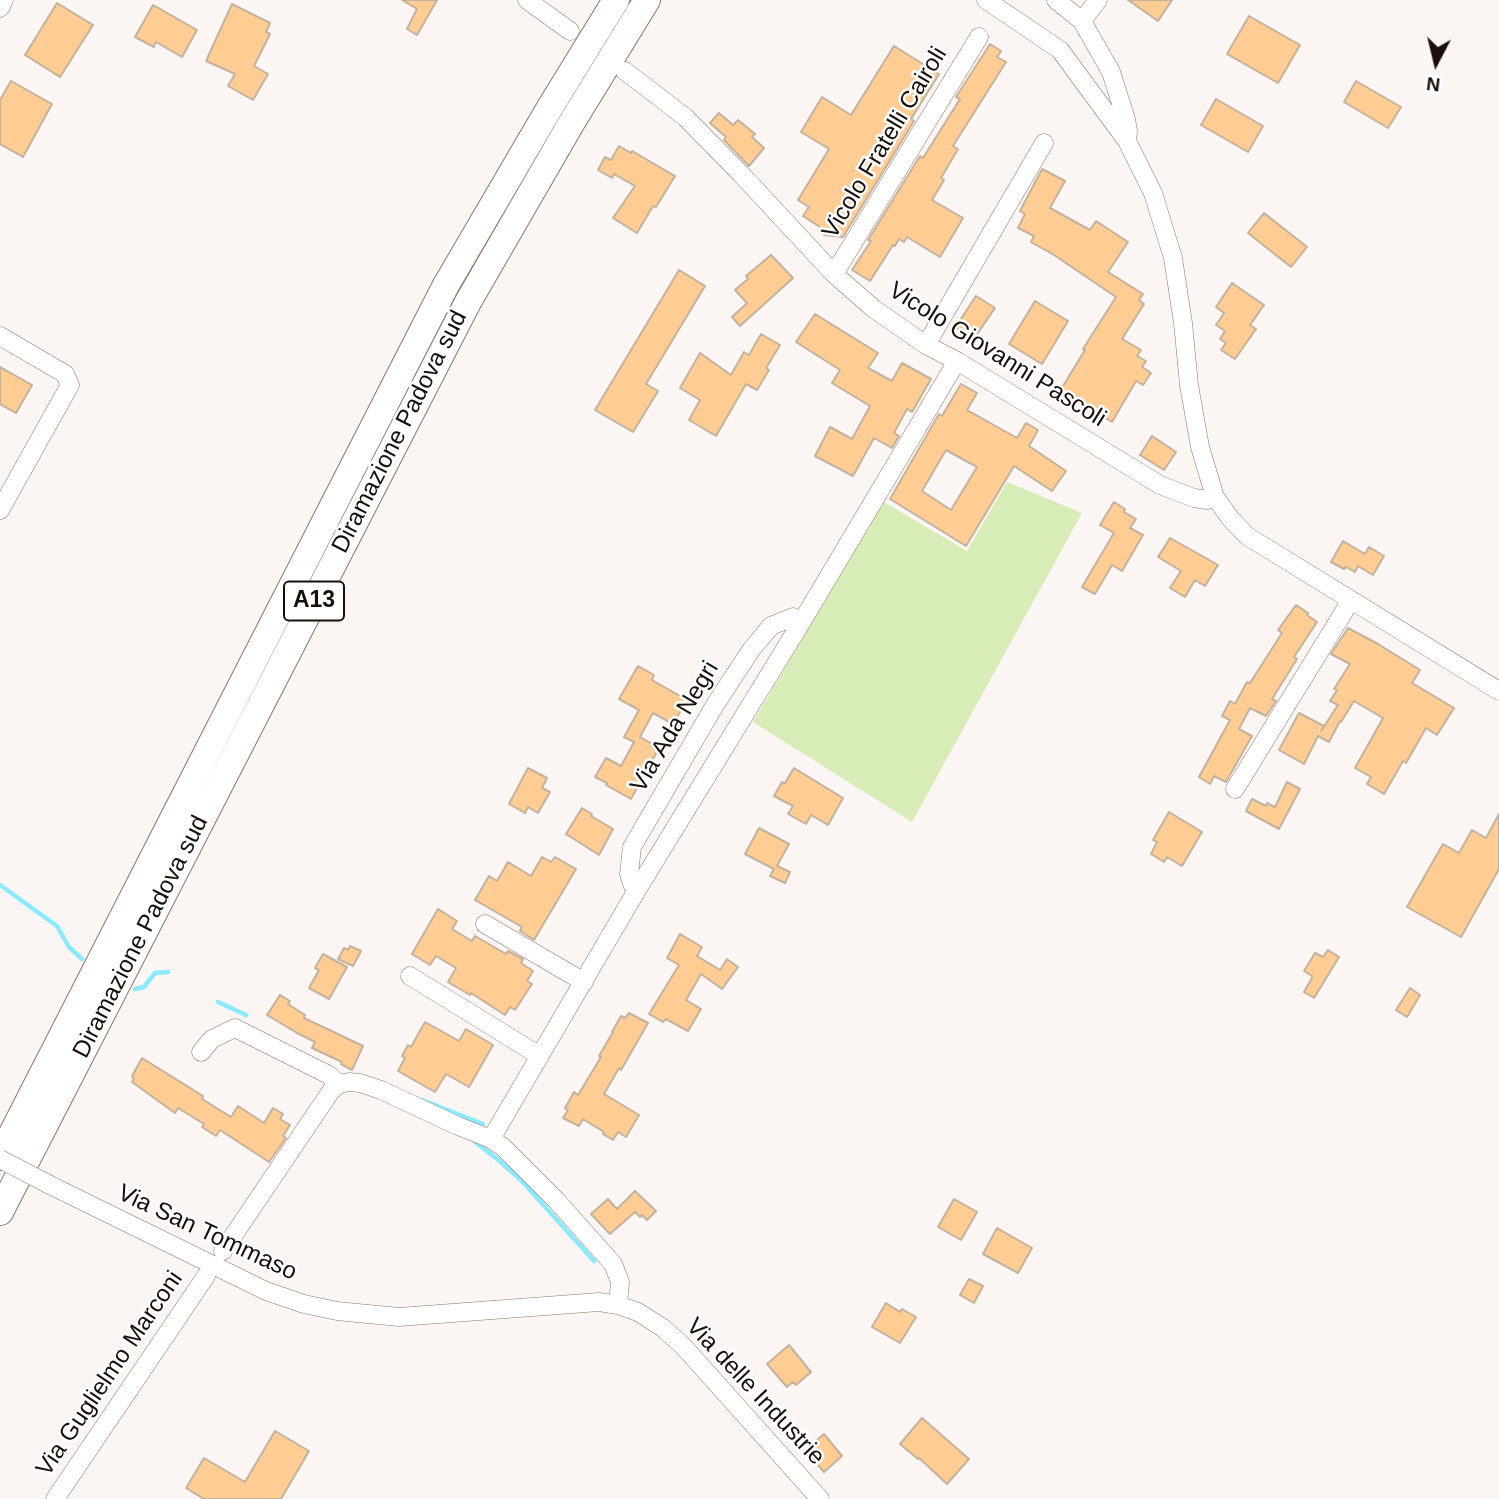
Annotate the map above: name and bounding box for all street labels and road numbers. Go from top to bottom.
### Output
street label: Vicolo Fratelli Cairoli [816,42,954,244]
street label: Vicolo Giovanni Pascoli [883,276,1111,434]
street label: Diramazione Padova sud [326,306,474,558]
road number: A13 [284,582,344,621]
street label: Via Ada Negri [625,656,725,798]
street label: Diramazione Padova sud [67,811,215,1063]
street label: Via San Tommaso [113,1179,301,1287]
street label: Via Guglielmo Marconi [31,1266,189,1482]
street label: Via delle Industrie [680,1313,830,1471]

